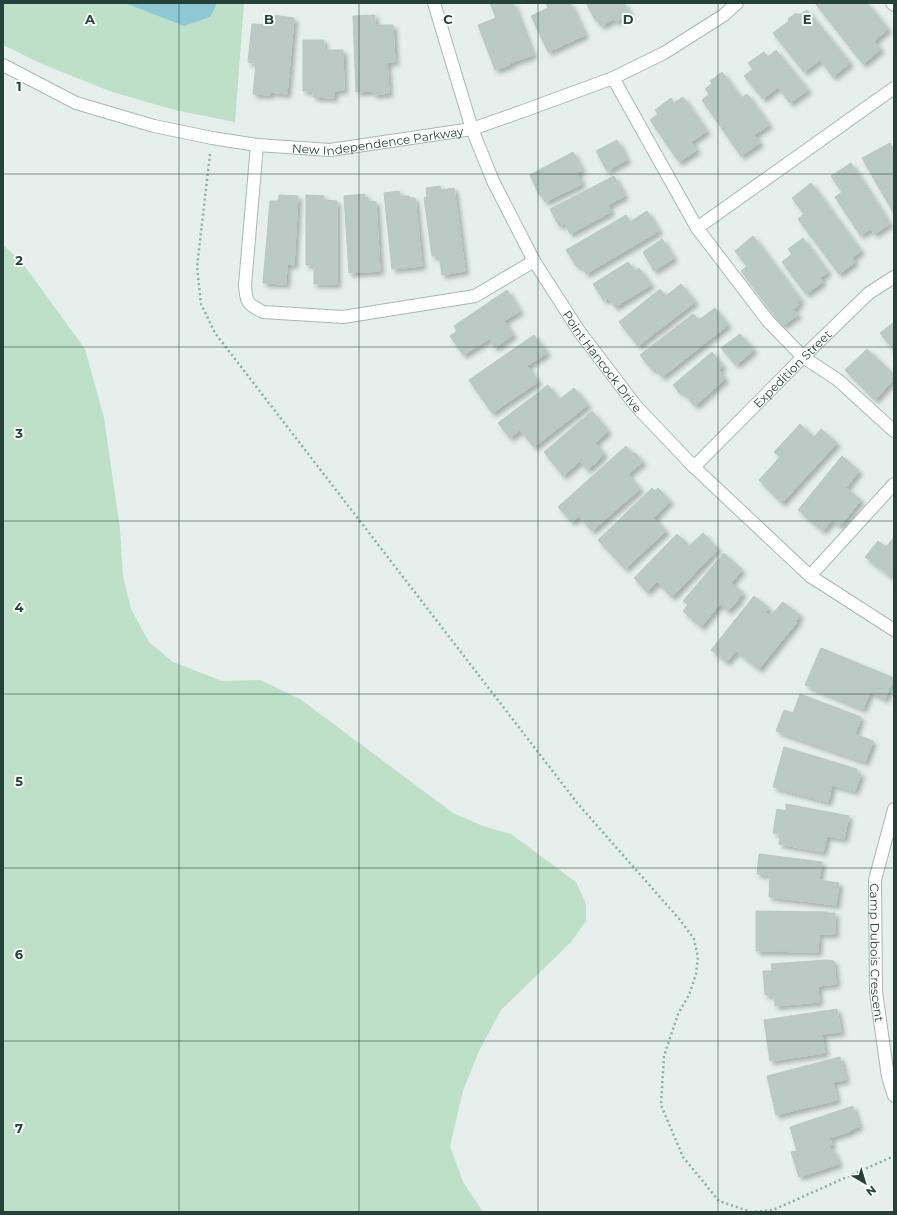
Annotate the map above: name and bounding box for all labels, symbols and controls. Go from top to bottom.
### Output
text: A [84,11,96,27]
text: B [264,11,274,27]
text: C [443,11,453,27]
text: D [623,11,634,27]
text: E [803,11,812,27]
text: 1 [16,78,22,94]
street label: New Independence Parkway [292,123,465,158]
text: 2 [15,252,23,268]
street label: Point Hancock Drive [560,307,645,415]
street label: Expedition Street [750,326,834,411]
text: 3 [14,425,23,441]
text: 4 [15,599,24,615]
text: 5 [15,773,23,789]
street label: Camp Dubois Crescent [868,883,888,1023]
text: 6 [15,946,24,962]
text: 7 [15,1120,23,1136]
north arrow [845,1163,885,1203]
text: N [863,1183,879,1199]

